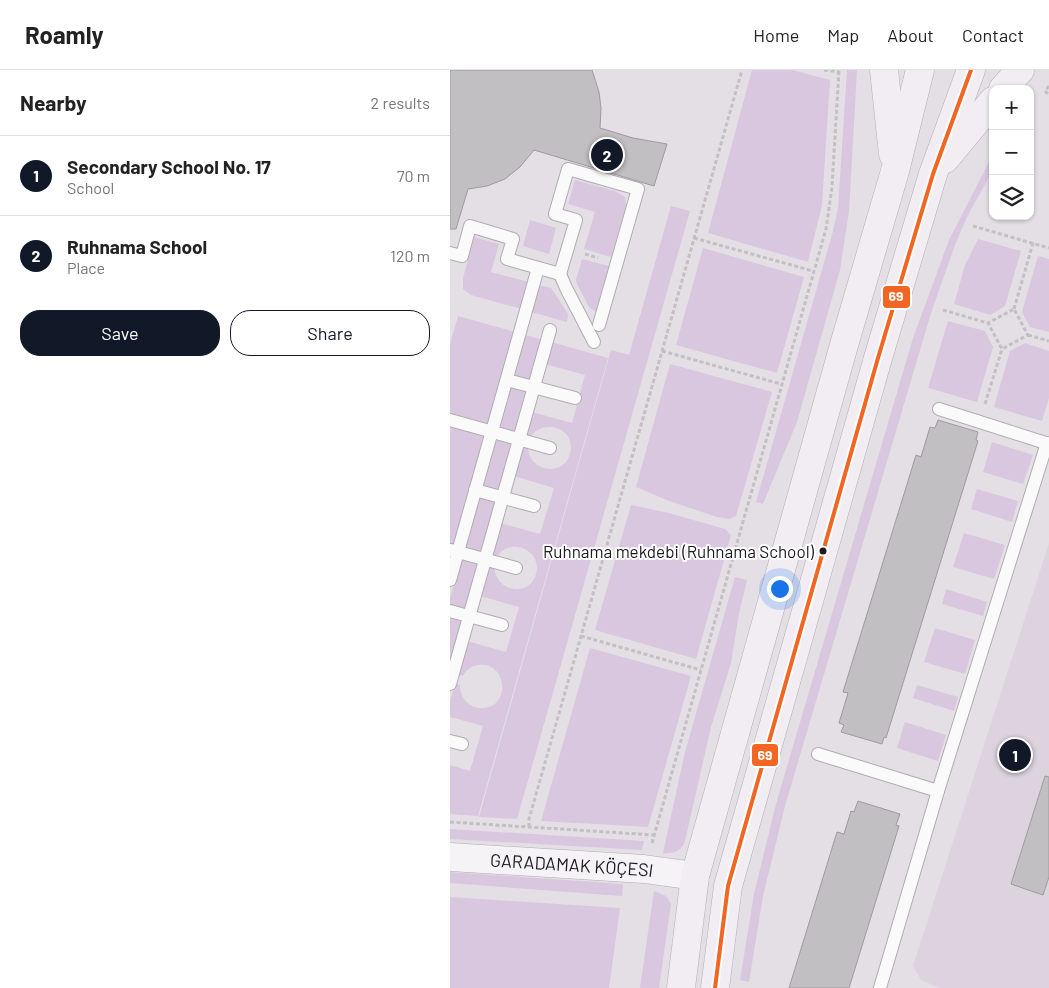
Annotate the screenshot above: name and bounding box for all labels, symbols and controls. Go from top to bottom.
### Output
text: Roamly [25,20,104,49]
text: Home [753,24,799,46]
text: Map [827,24,859,46]
text: About [887,24,934,46]
text: Contact [962,24,1024,46]
map controls [989,85,1034,220]
button: + [989,85,1034,130]
text: Nearby [20,90,86,115]
text: 2 results [371,93,430,112]
button: − [989,130,1034,175]
pin: 2 [591,136,623,174]
text: Secondary School No. 17 [67,155,271,178]
text: 1 [33,166,39,185]
text: 70 m [397,166,430,185]
button: layers [989,175,1034,220]
text: School [67,178,114,197]
text: Ruhnama School [67,235,207,258]
text: 2 [32,246,40,265]
text: 120 m [390,246,430,265]
text: Place [67,258,105,277]
line badge: 69 [882,285,911,309]
text: 69 [889,287,903,304]
button: Save [20,310,220,356]
button: Share [230,310,430,356]
place label: Ruhnama mekdebi (Ruhnama School) [543,541,815,561]
marker: Ruhnama mekdebi (Ruhnama School) [818,546,828,556]
your location [767,576,793,602]
pin: 1 [999,736,1031,774]
line badge: 69 [751,743,779,767]
text: 69 [758,746,772,763]
street label: GARADAMAK KÖÇESI [489,849,655,881]

